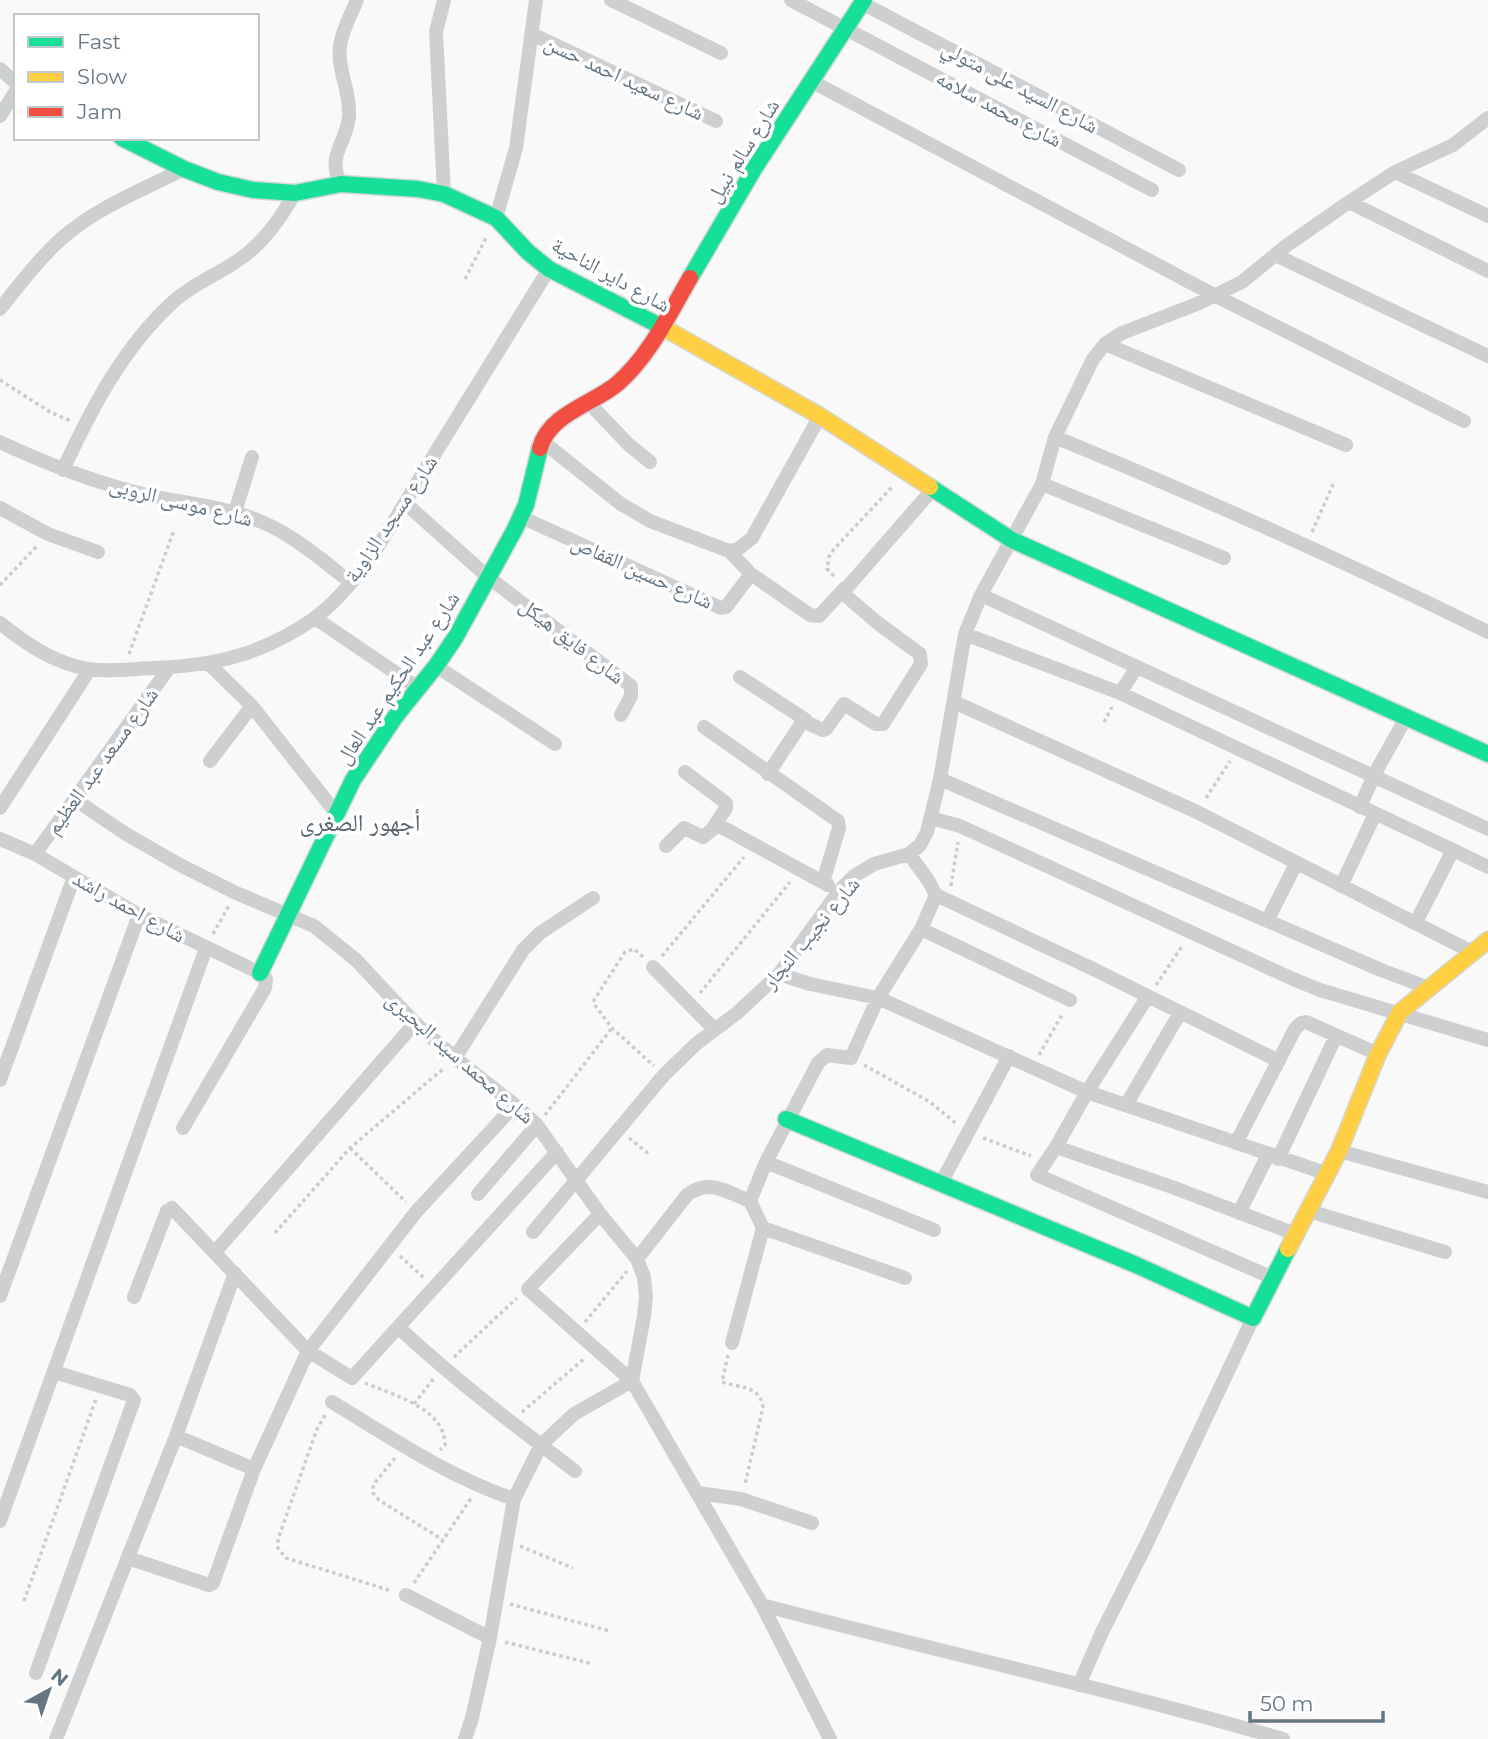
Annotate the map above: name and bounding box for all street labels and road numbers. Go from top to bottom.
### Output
street label: شارع سعيد احمد حسن [540,30,708,126]
street label: شارع السيد على متولي [936,35,1103,142]
street label: شارع محمد سلامه [932,65,1066,153]
street label: شارع سالم نبيل [701,94,786,208]
street label: شارع داير الناحية [547,232,675,318]
street label: شارع مسجد الزاوية [339,450,443,588]
street label: شارع موسى الروبى [107,472,255,532]
street label: شارع حسين القفاص [567,529,717,615]
street label: شارع عبد الحكيم عبد العال [330,587,466,770]
street label: شارع فايق هيكل [514,592,630,690]
street label: شارع مسعد عبد العظيم [40,682,165,840]
street label: شارع احمد راشد [68,865,190,949]
street label: شارع نجيب النجار [756,872,865,995]
street label: شارع محمد سيد البحيرى [380,986,540,1130]

